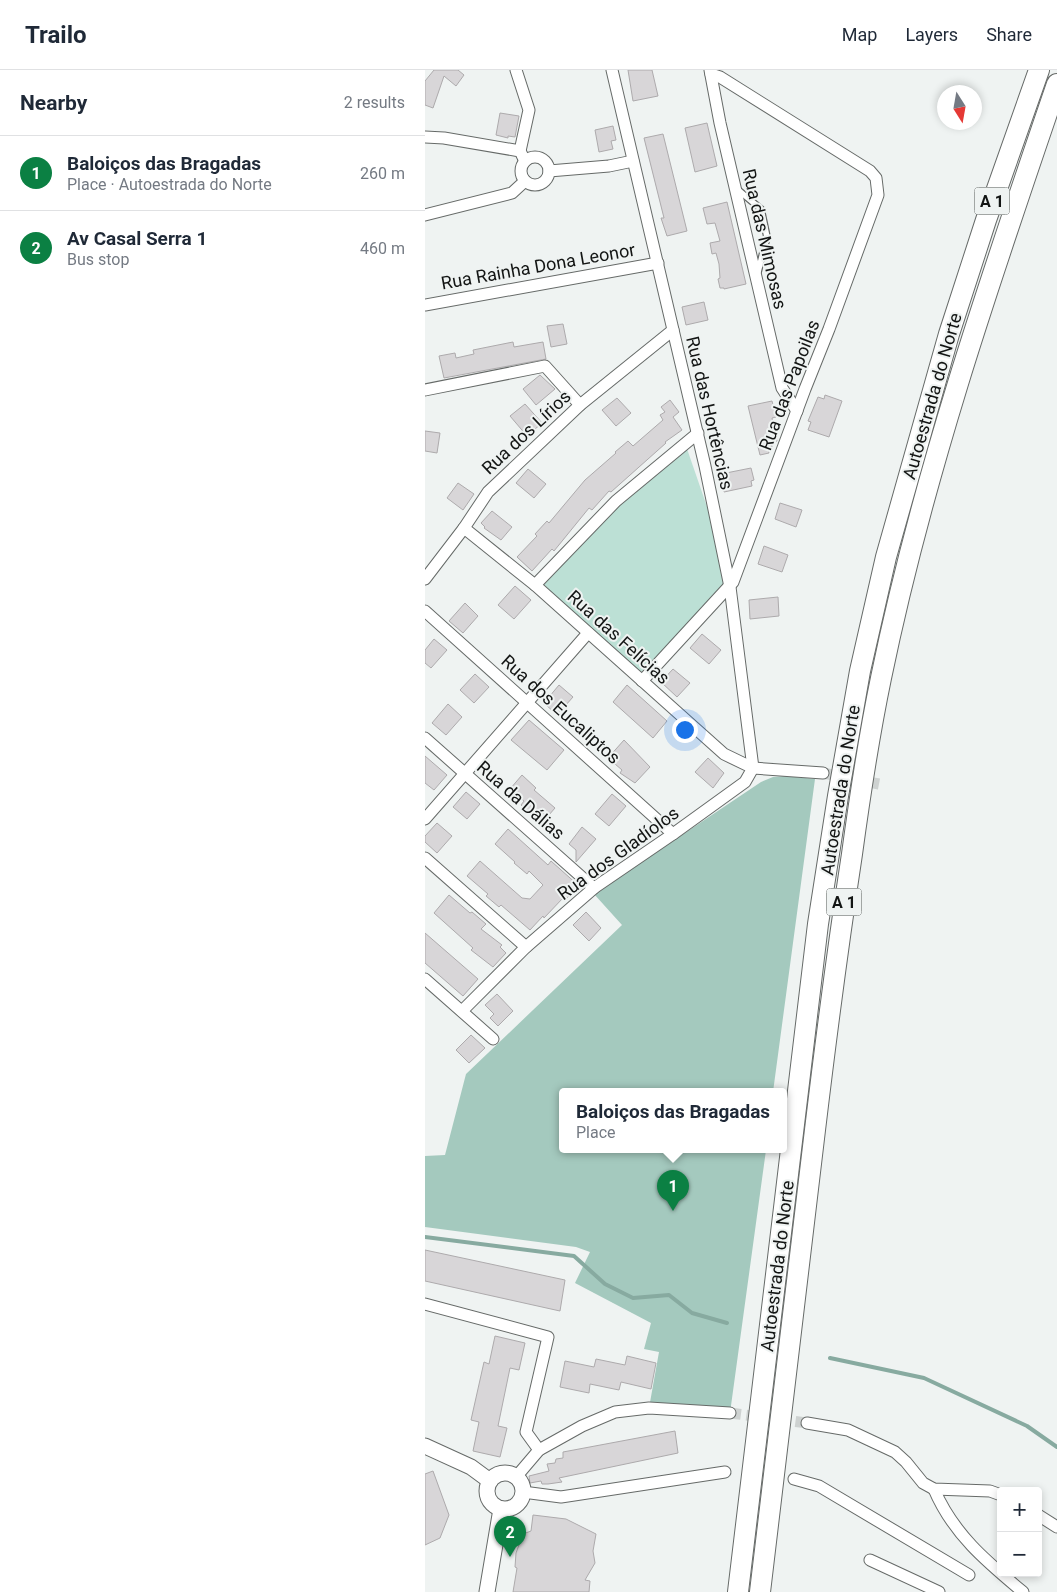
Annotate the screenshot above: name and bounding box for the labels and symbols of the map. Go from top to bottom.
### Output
north arrow [937,85,982,130]
street label: Rua das Mimosas [739,167,791,311]
road number: A 1 [975,188,1009,214]
street label: Rua Rainha Dona Leonor [439,239,637,293]
street label: Autoestrada do Norte [898,310,966,482]
street label: Rua das Papoilas [754,317,824,453]
street label: Rua das Hortências [682,334,738,492]
street label: Rua dos Lírios [477,386,575,478]
street label: Rua das Felícias [564,586,674,688]
street label: Rua dos Eucaliptos [497,650,625,768]
street label: Autoestrada do Norte [816,703,864,877]
your location [672,717,698,743]
street label: Rua da Dálias [473,756,569,844]
street label: Rua dos Gladíolos [553,802,683,904]
road number: A 1 [827,889,861,916]
pin: 1 [657,1170,689,1211]
street label: Autoestrada do Norte [756,1179,798,1353]
pin: 2 [494,1516,526,1557]

